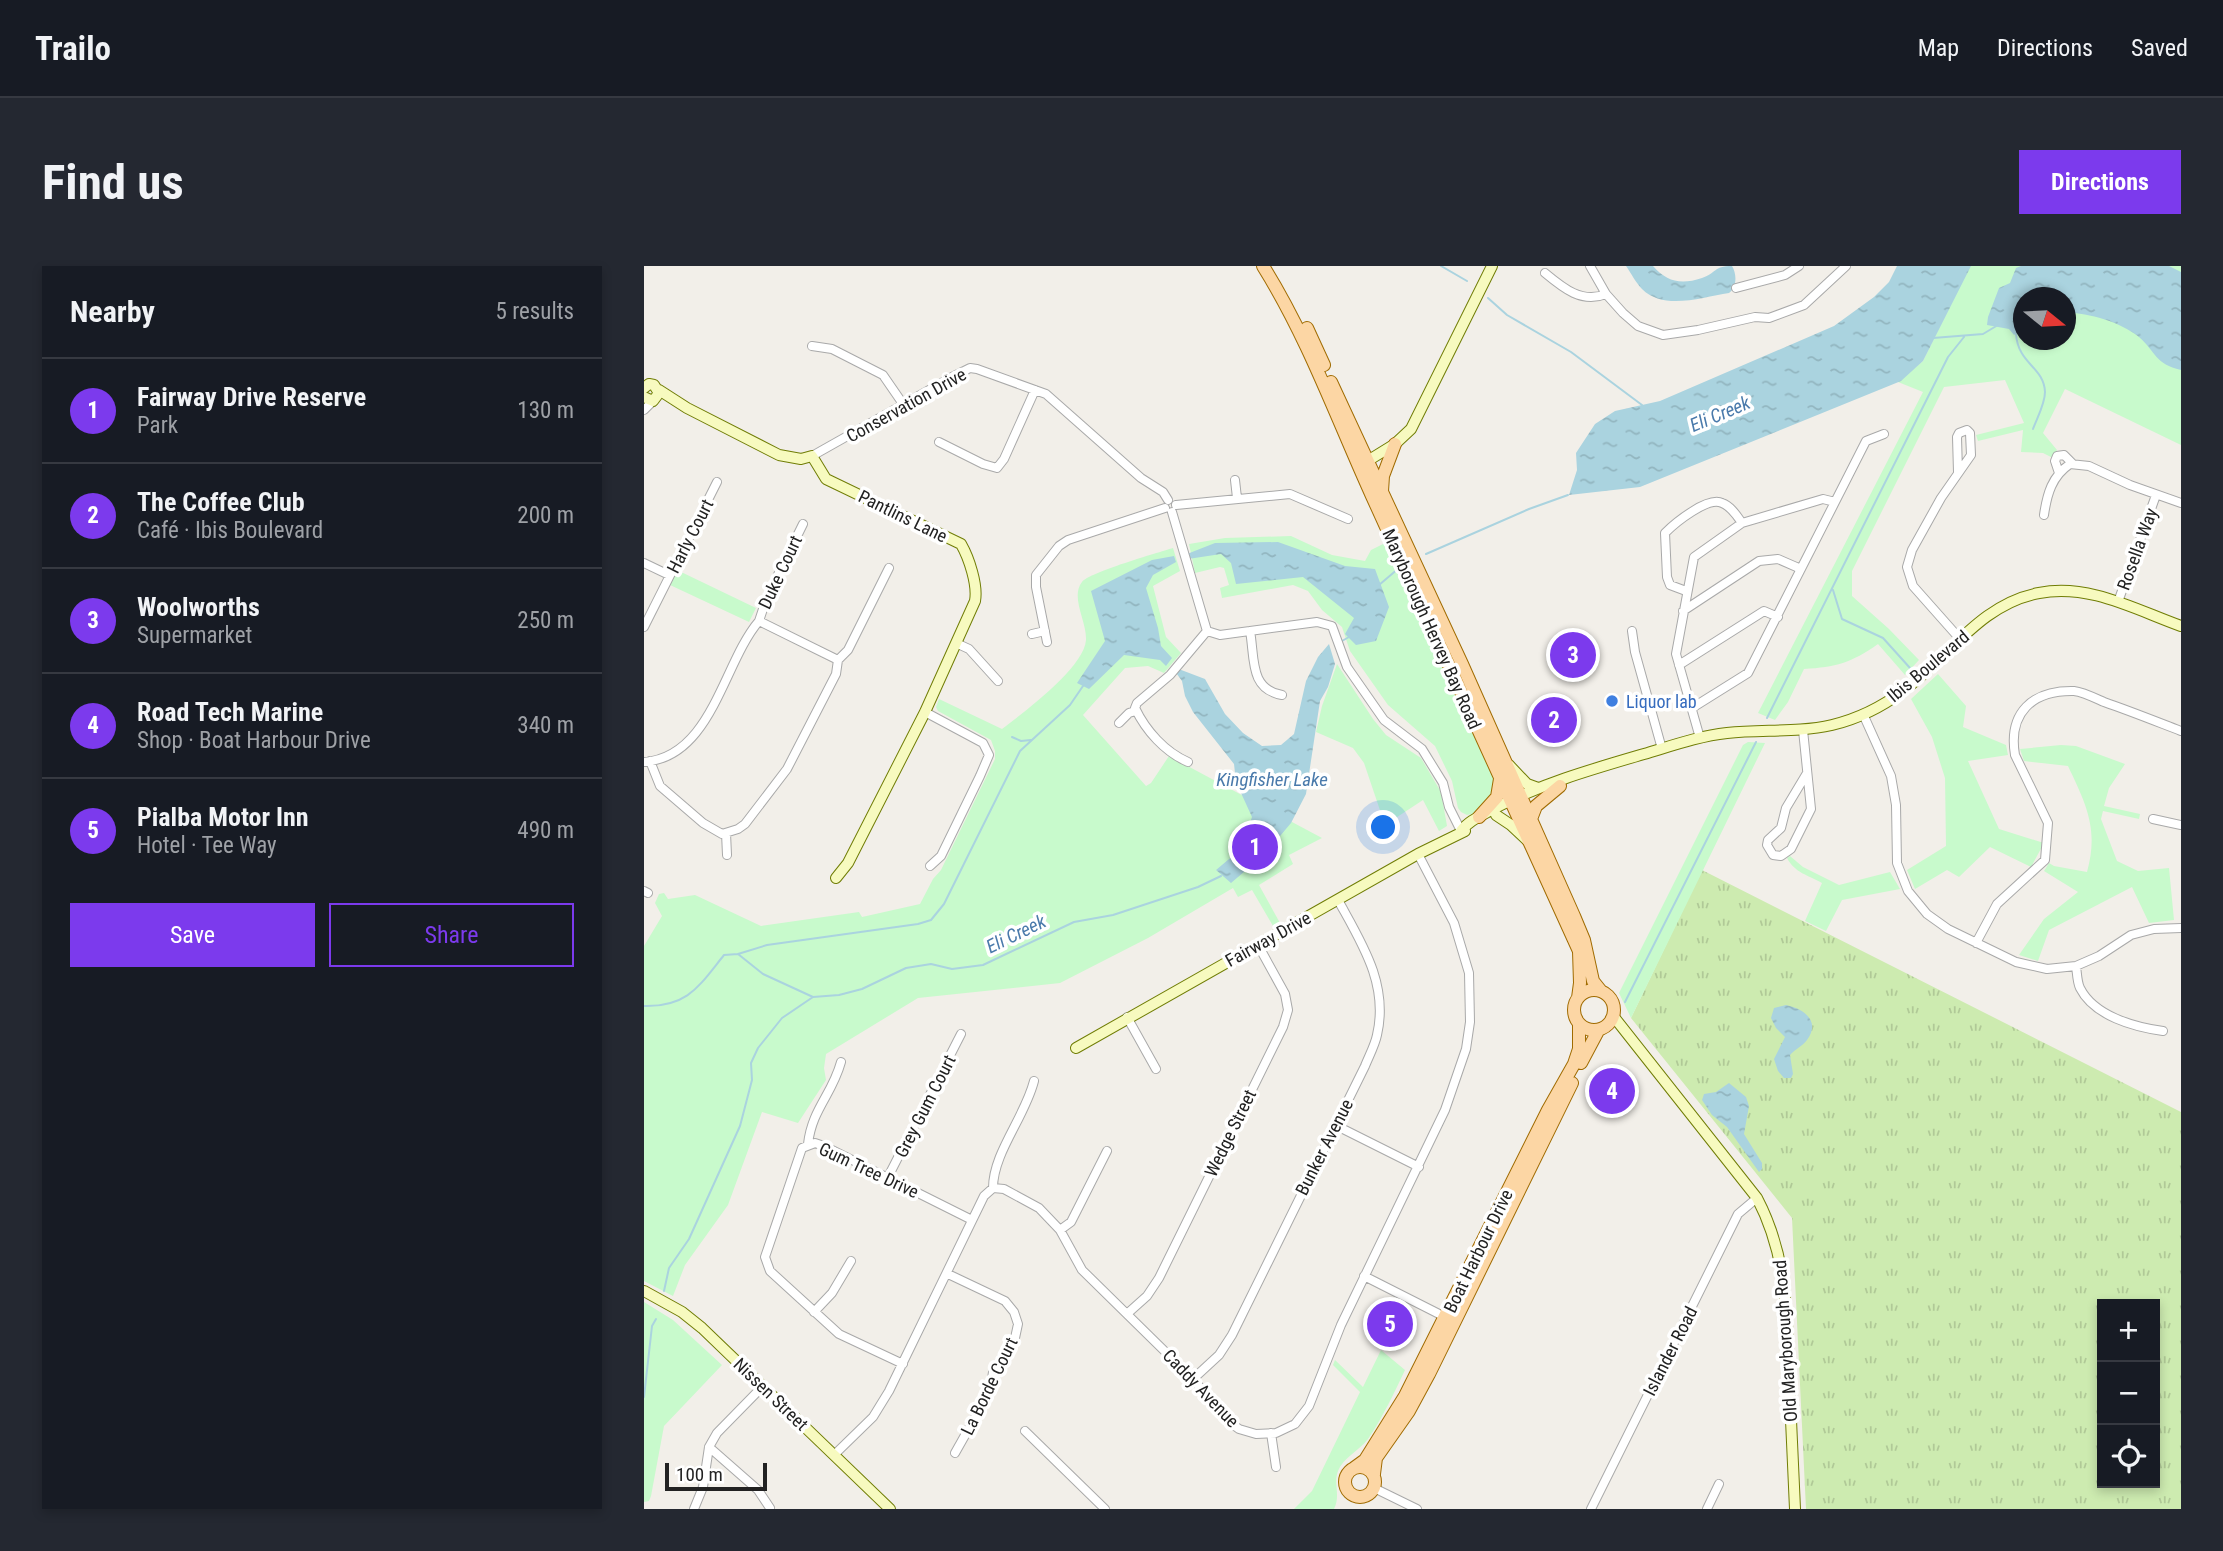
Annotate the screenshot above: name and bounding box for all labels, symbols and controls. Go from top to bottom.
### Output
text: Trailo [35,29,111,68]
text: Map [1918,34,1959,62]
text: Directions [1997,34,2093,62]
text: Saved [2131,34,2188,62]
button: Directions [2019,150,2181,214]
text: Find us [42,154,184,211]
north arrow [2013,287,2076,350]
text: Nearby [70,294,155,329]
text: 5 results [496,298,574,325]
street label: Conservation Drive [842,363,970,447]
text: Fairway Drive Reserve [137,382,366,412]
water label: Eli Creek [1686,391,1754,437]
text: 1 [87,397,99,424]
text: 130 m [517,397,574,424]
text: Park [137,412,178,439]
street label: Pantlins Lane [855,485,951,547]
text: The Coffee Club [137,487,305,517]
street label: Harly Court [662,495,718,577]
text: 2 [87,502,99,529]
text: 200 m [517,502,574,529]
street label: Rosella Way [2112,505,2162,593]
text: Café · Ibis Boulevard [137,517,323,544]
street label: Maryborough Hervey Bay Road [1378,526,1486,732]
street label: Duke Court [754,532,806,612]
text: Woolworths [137,592,260,622]
text: 3 [87,607,99,634]
text: 250 m [517,607,574,634]
text: Supermarket [137,622,252,649]
street label: Ibis Boulevard [1883,626,1973,706]
pin: 3 [1550,629,1596,681]
place label: Liquor lab [1626,691,1697,712]
marker: Liquor lab [1604,693,1620,709]
pin: 2 [1531,694,1577,746]
text: Road Tech Marine [137,697,323,727]
text: 4 [87,712,99,739]
text: 340 m [517,712,574,739]
text: Shop · Boat Harbour Drive [137,727,371,754]
water label: Kingfisher Lake [1216,768,1328,791]
text: Pialba Motor Inn [137,802,309,832]
your location [1366,810,1400,844]
text: 5 [87,817,99,844]
text: 490 m [517,817,574,844]
pin: 1 [1232,821,1278,873]
text: Hotel · Tee Way [137,832,277,859]
button: Save [70,903,315,967]
button: Share [329,903,574,967]
street label: Fairway Drive [1222,907,1314,971]
water label: Eli Creek [982,909,1050,958]
street label: Grey Gum Court [890,1051,960,1161]
pin: 4 [1589,1065,1635,1117]
street label: Wedge Street [1200,1086,1260,1180]
street label: Bunker Avenue [1291,1095,1357,1199]
street label: Gum Tree Drive [816,1138,922,1202]
street label: Boat Harbour Drive [1439,1186,1517,1316]
street label: Old Maryborough Road [1769,1259,1801,1423]
pin: 5 [1367,1298,1413,1350]
map controls [2097,1299,2160,1488]
button: + [2097,1299,2160,1362]
street label: Islander Road [1639,1303,1701,1399]
street label: La Borde Court [956,1334,1022,1438]
street label: Caddy Avenue [1159,1345,1243,1431]
street label: Nissen Street [729,1353,813,1435]
button: − [2097,1362,2160,1425]
button: locate [2097,1425,2160,1488]
scale bar [665,1460,766,1492]
text: 100 m [676,1463,723,1486]

